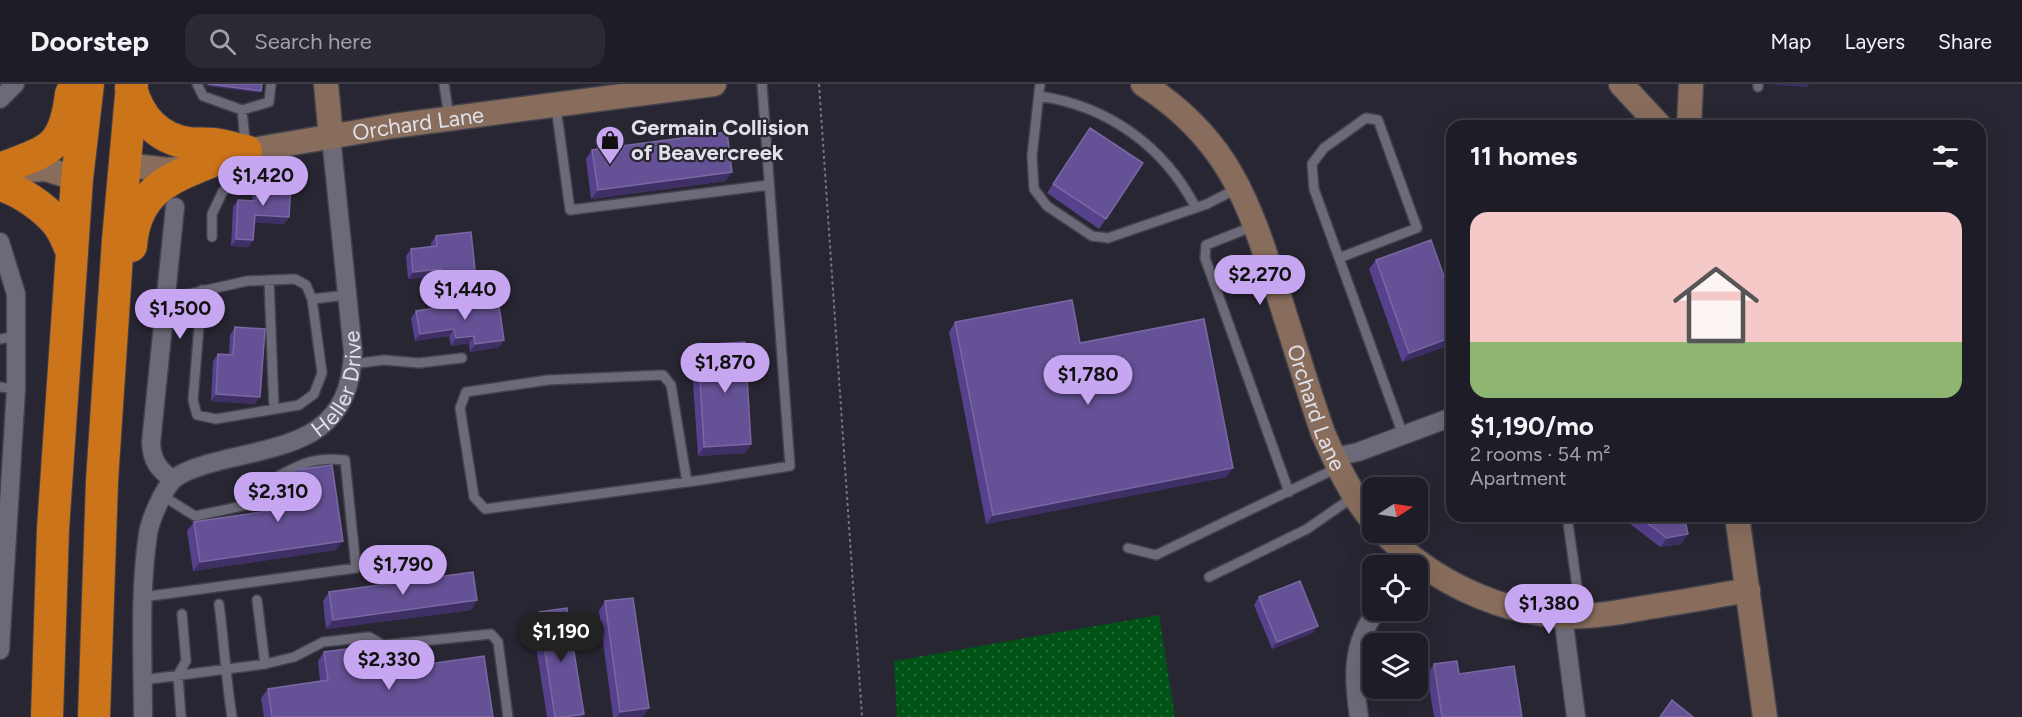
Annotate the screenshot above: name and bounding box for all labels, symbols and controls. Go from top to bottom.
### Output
search box [185,14,605,68]
text: Doorstep [30,24,149,58]
icon: search [206,25,239,58]
text: Search here [254,28,372,55]
text: Map [1771,29,1811,54]
text: Layers [1844,29,1905,54]
text: Share [1938,29,1992,54]
street label: Orchard Lane [350,101,486,147]
place label: Germain Collision of Beavercreek [631,114,809,166]
shop icon: Germain Collision of Beavercreek [594,124,626,166]
text: 11 homes [1470,140,1577,172]
icon: filters [1929,140,1962,173]
pin: $1,420 [214,156,312,207]
text: $1,420 [232,163,294,187]
icon: home [1662,251,1770,359]
pin: $2,270 [1211,255,1309,306]
text: $2,270 [1228,262,1292,286]
pin: $1,440 [416,270,514,321]
text: $1,440 [434,277,496,301]
pin: $1,500 [131,289,229,340]
text: $1,500 [149,296,211,320]
street label: Heller Drive [306,329,367,443]
street label: Orchard Lane [1281,341,1351,475]
pin: $1,870 [676,343,774,394]
text: $1,870 [695,350,755,374]
pin: $1,780 [1039,355,1137,406]
text: $1,780 [1058,362,1118,386]
text: $1,190/mo [1470,410,1594,442]
text: 2 rooms · 54 m² [1470,442,1610,466]
text: Apartment [1470,466,1567,490]
pin: $2,310 [229,472,327,523]
north arrow [1362,477,1428,543]
map controls [1362,477,1428,699]
text: $2,310 [248,479,308,503]
pin: $1,790 [354,545,452,596]
text: $1,790 [373,552,433,576]
button: locate [1362,555,1428,621]
pin: $1,380 [1500,584,1598,635]
text: $1,380 [1519,591,1579,615]
pin: $1,190 [512,612,610,663]
text: $1,190 [532,619,590,643]
button: layers [1362,633,1428,699]
pin: $2,330 [340,640,438,691]
text: $2,330 [358,647,421,671]

